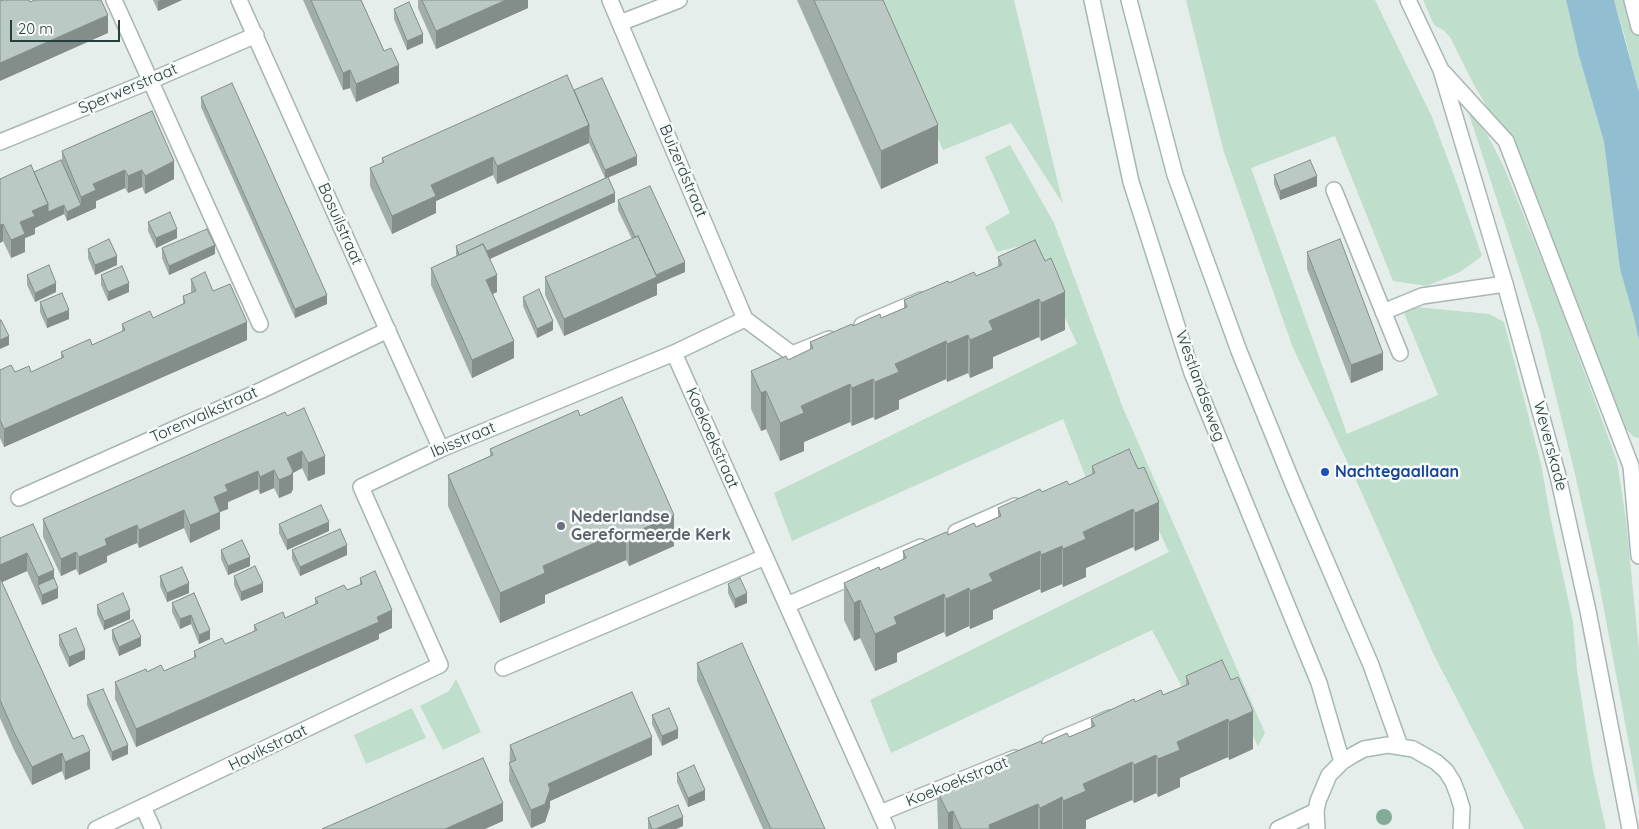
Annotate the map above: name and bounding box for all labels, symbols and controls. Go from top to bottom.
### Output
scale bar [12,10,122,42]
text: 20 m [18,19,53,38]
street label: Sperwerstraat [76,59,180,119]
street label: Buizerdstraat [655,122,711,220]
street label: Bosuilstraat [313,180,367,268]
street label: Westlandseweg [1171,328,1229,444]
street label: Torenvalkstraat [147,383,261,447]
street label: Koekoekstraat [681,385,743,491]
street label: Weverskade [1529,399,1571,493]
street label: Ibisstraat [428,418,498,462]
place label: Nachtegaallaan [1335,462,1459,482]
marker: Nachtegaallaan [1319,466,1331,478]
place label: Nederlandse Gereformeerde Kerk [571,507,731,545]
marker: Nederlandse Gereformeerde Kerk [555,520,567,532]
street label: Havikstraat [225,721,311,775]
street label: Koekoekstraat [903,753,1011,811]

